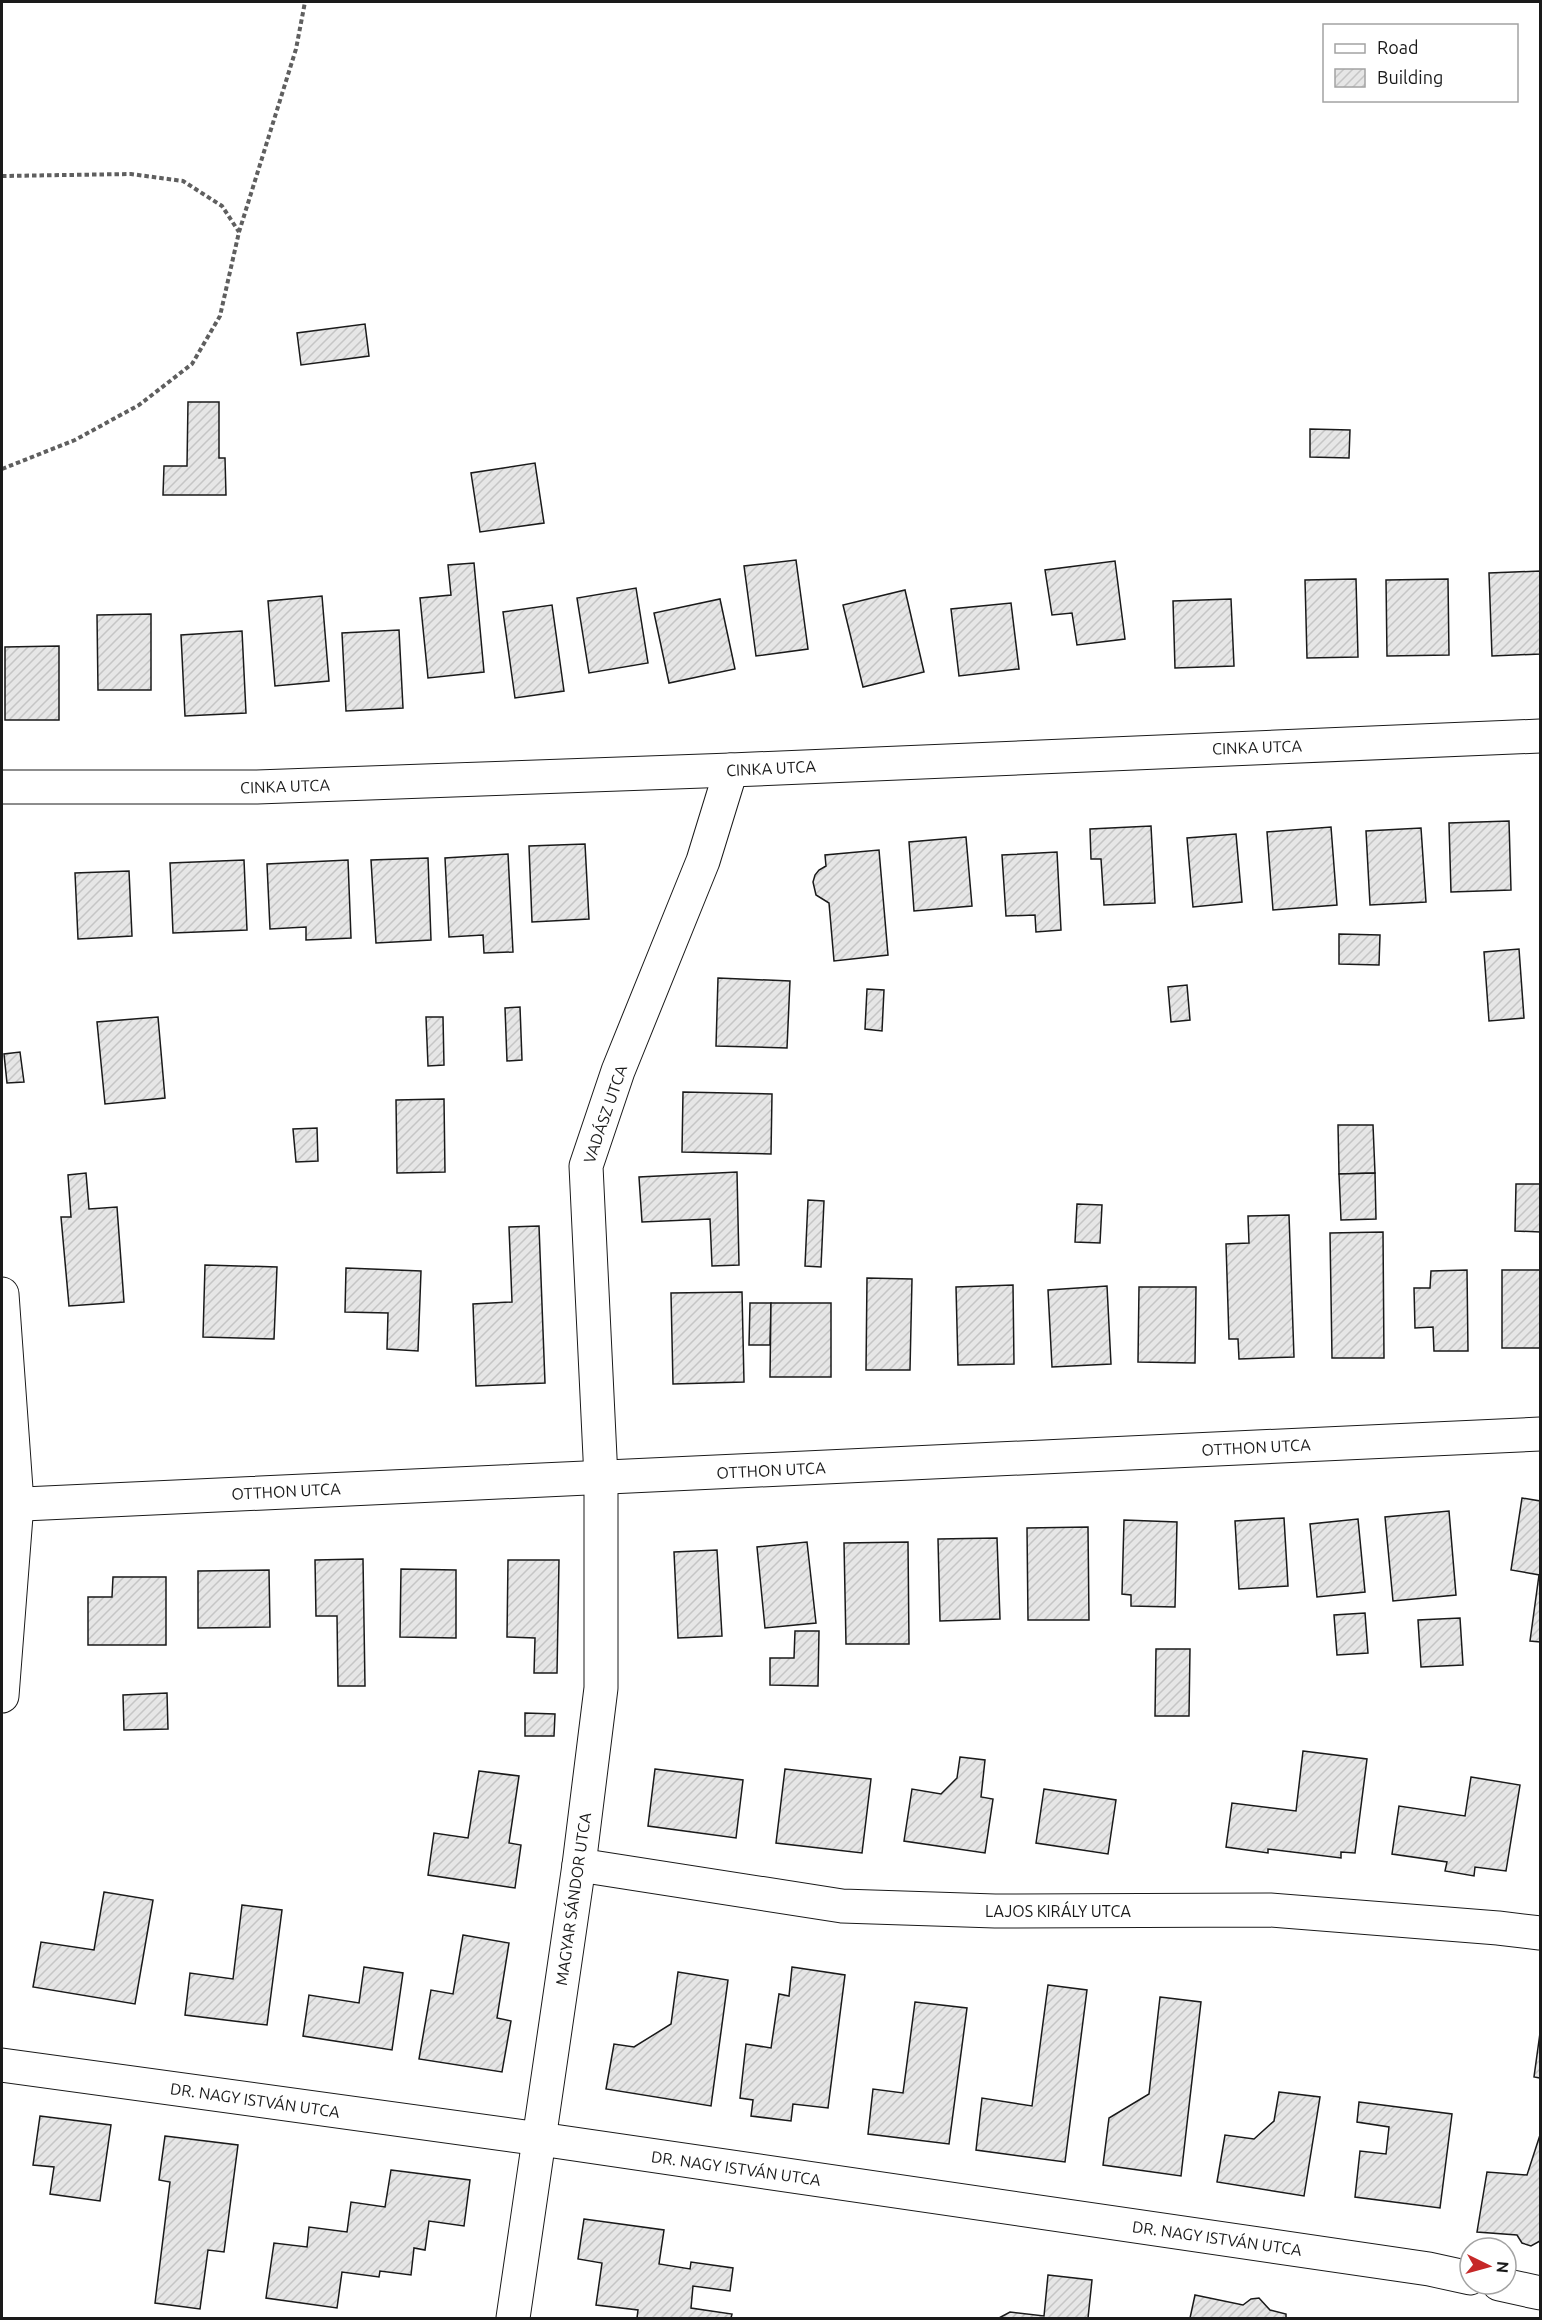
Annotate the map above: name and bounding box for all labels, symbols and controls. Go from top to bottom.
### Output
legend [1323,24,1518,102]
text: Road [1377,37,1419,57]
text: Building [1377,67,1443,87]
street label: CINKA UTCA [1212,736,1303,758]
street label: CINKA UTCA [726,757,817,779]
street label: CINKA UTCA [240,775,331,797]
street label: VADÁSZ UTCA [578,1061,630,1166]
street label: OTTHON UTCA [1201,1435,1312,1459]
street label: OTTHON UTCA [716,1458,827,1482]
street label: OTTHON UTCA [231,1479,342,1503]
street label: MAGYAR SÁNDOR UTCA [550,1810,594,1987]
street label: LAJOS KIRÁLY UTCA [985,1900,1132,1920]
street label: DR. NAGY ISTVÁN UTCA [169,2077,342,2121]
street label: DR. NAGY ISTVÁN UTCA [650,2145,823,2189]
street label: DR. NAGY ISTVÁN UTCA [1131,2215,1304,2259]
north arrow [1458,2236,1518,2296]
text: N [1493,2261,1512,2274]

